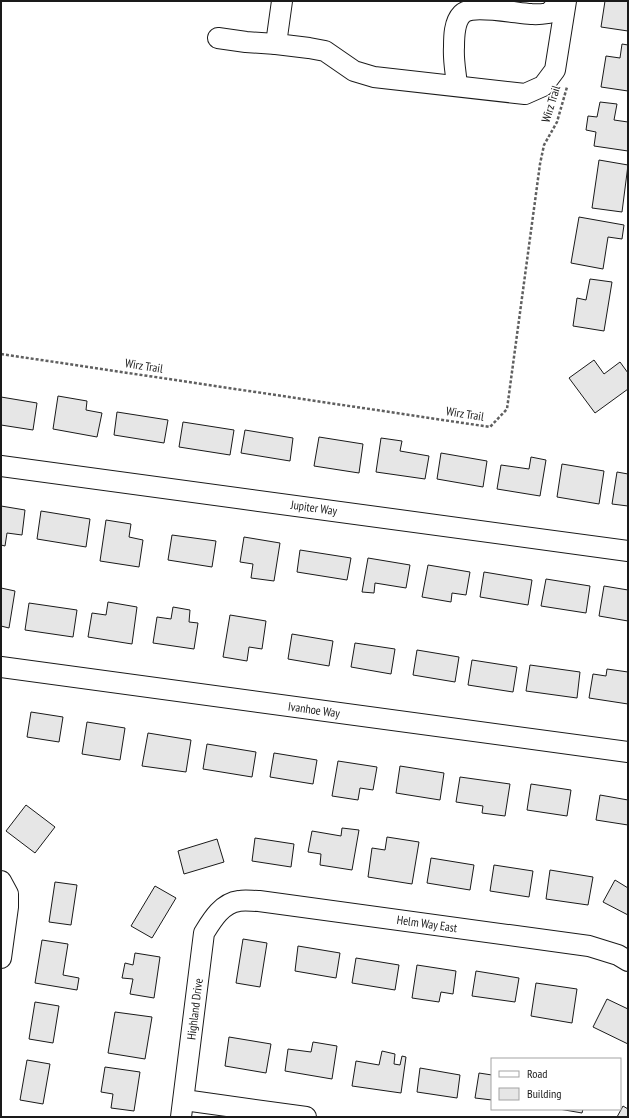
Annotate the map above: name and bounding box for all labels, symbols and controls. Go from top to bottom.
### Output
street label: Wirz Trail [538,83,563,124]
street label: Wirz Trail [124,355,164,376]
street label: Wirz Trail [445,403,485,424]
street label: Jupiter Way [289,497,339,518]
street label: Ivanhoe Way [287,698,341,721]
street label: Helm Way East [396,912,459,935]
street label: Highland Drive [183,977,206,1041]
legend [491,1058,621,1110]
text: Road [527,1066,547,1081]
text: Building [527,1086,562,1101]

